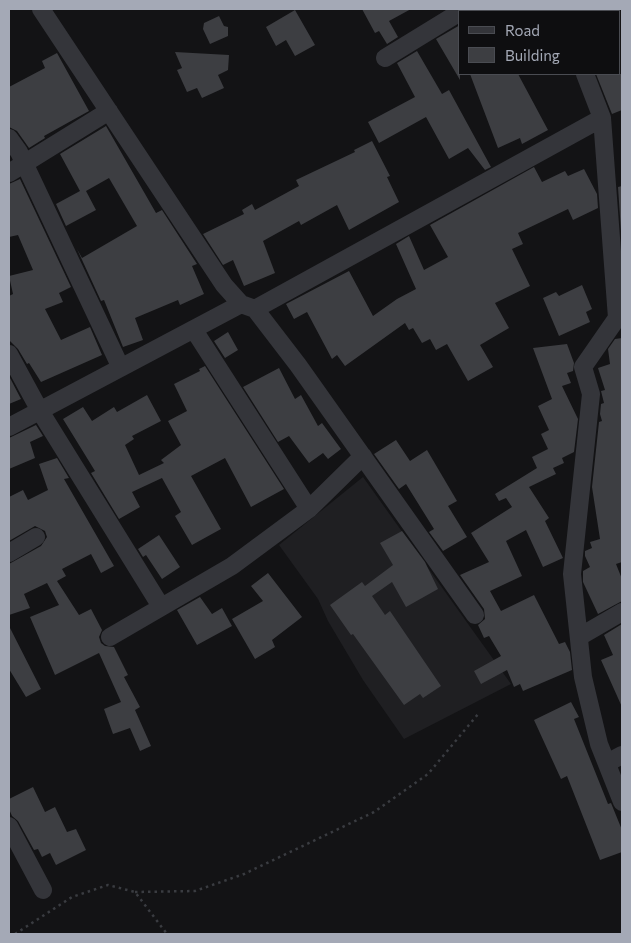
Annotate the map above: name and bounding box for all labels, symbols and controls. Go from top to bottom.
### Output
legend [458,10,621,75]
text: Road [505,21,540,39]
text: Building [505,46,560,64]

